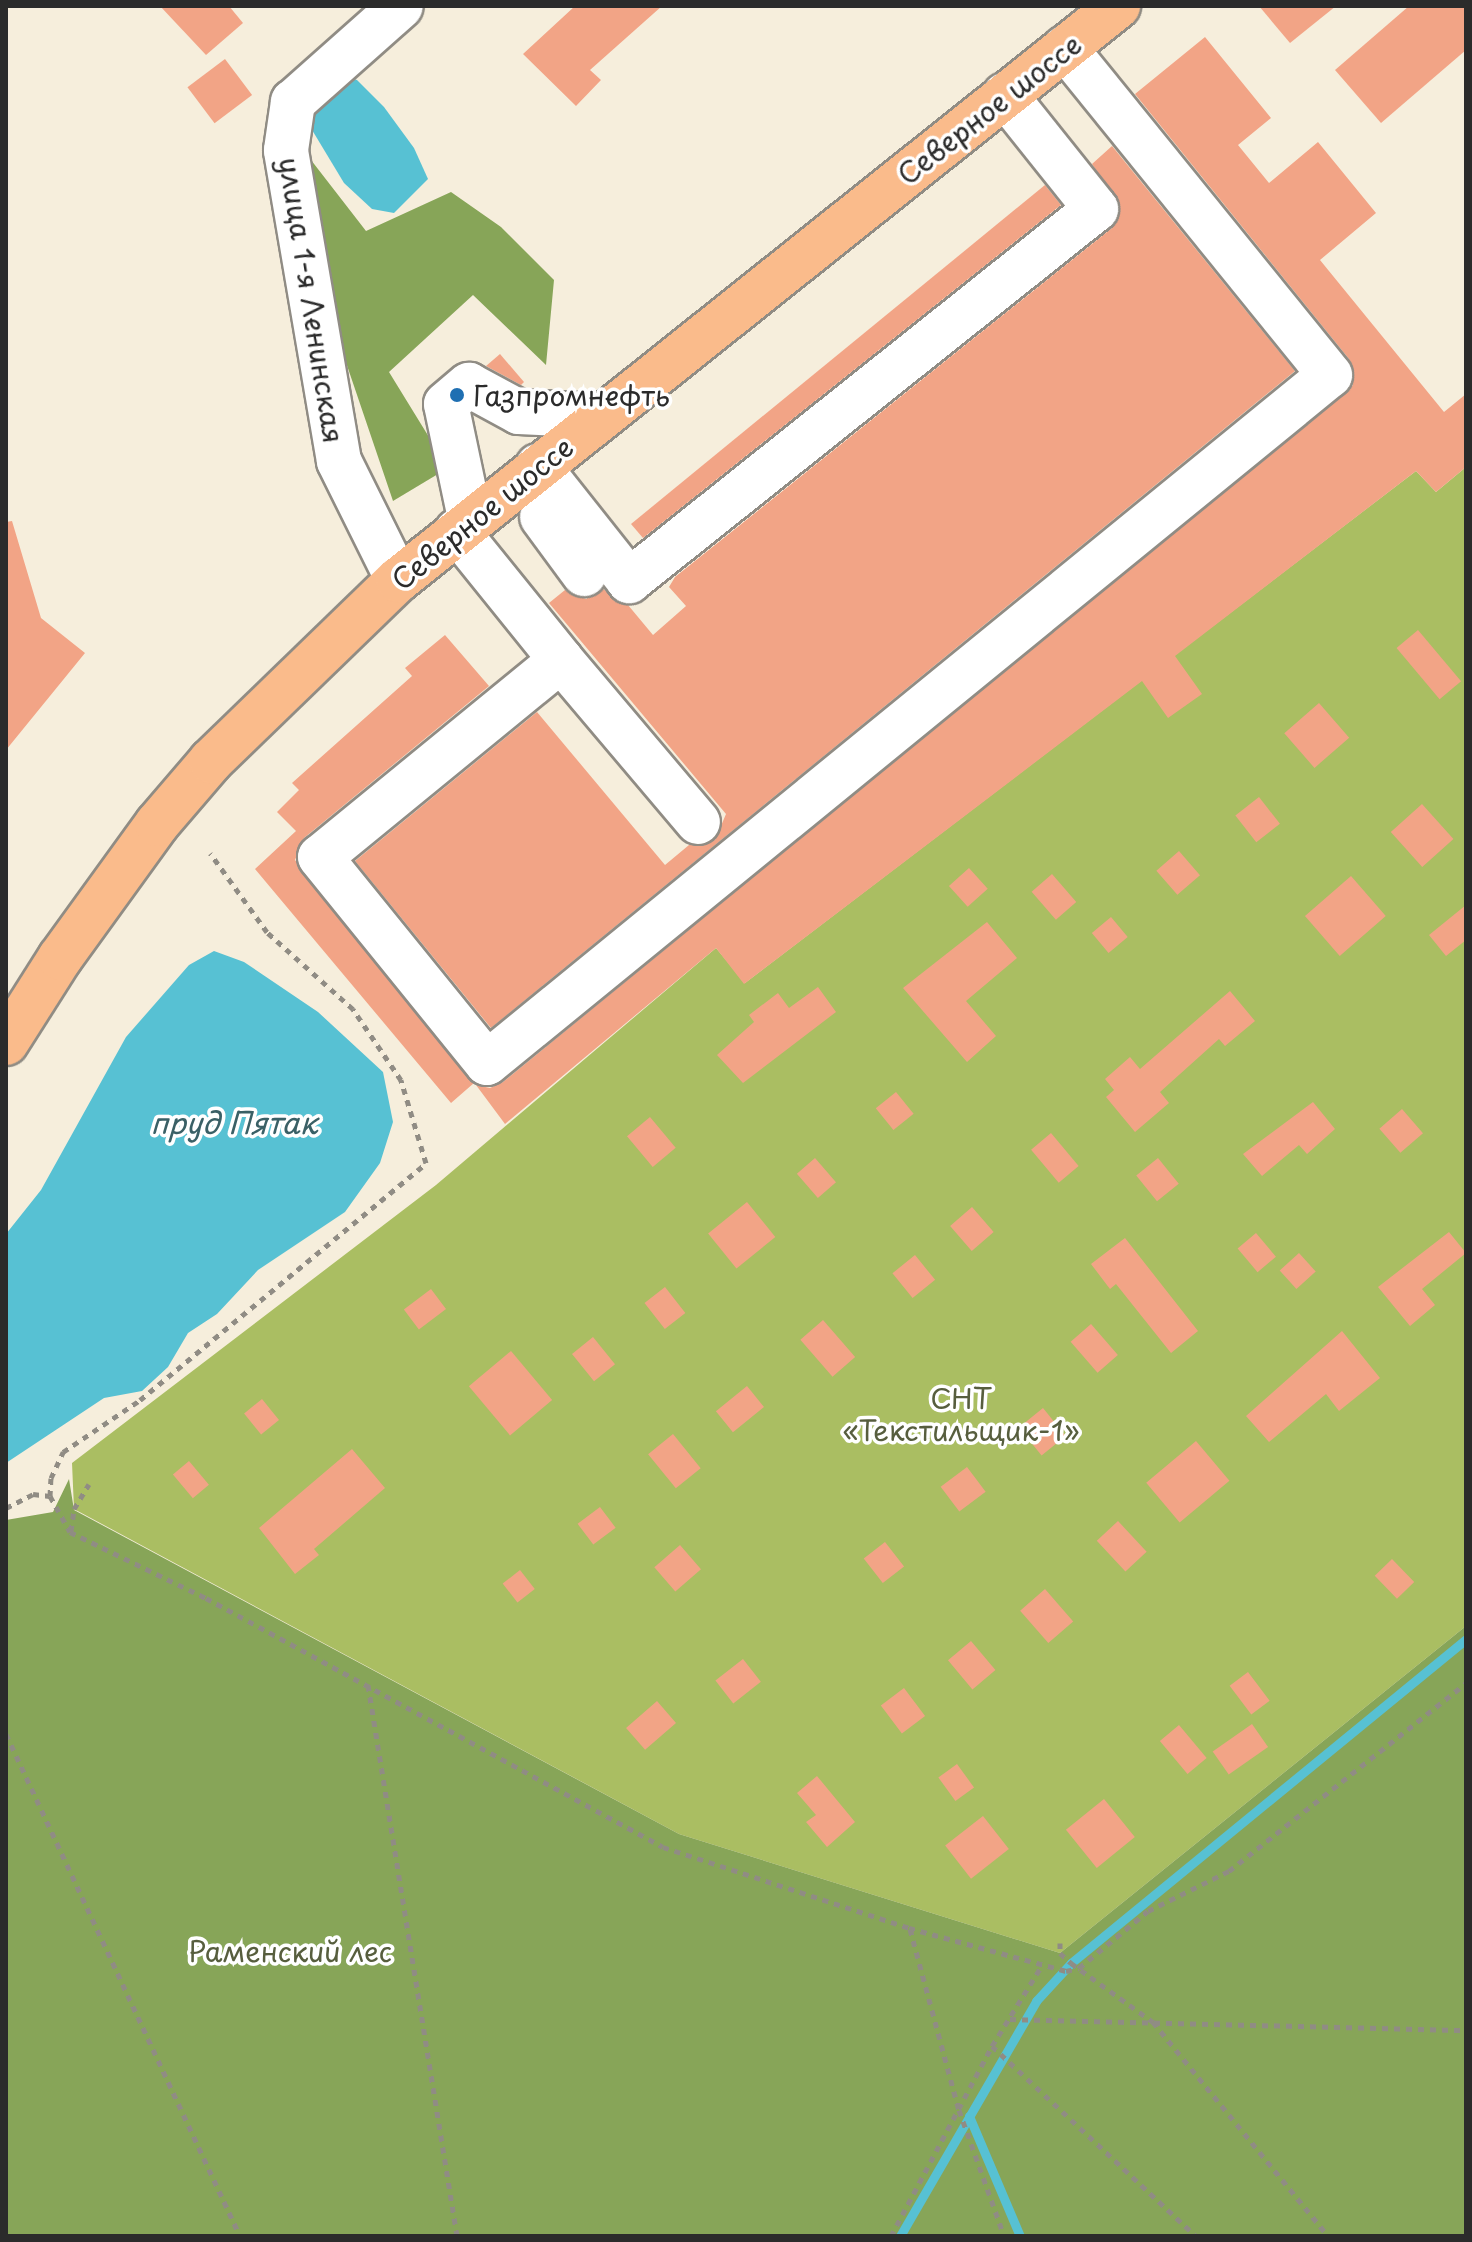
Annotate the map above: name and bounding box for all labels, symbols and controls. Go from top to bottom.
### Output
street label: Северное шоссе [890,26,1088,192]
street label: улица 1-я Ленинская [273,154,351,446]
place label: Газпромнефть [473,378,670,412]
marker: Газпромнефть [448,386,466,404]
street label: Северное шоссе [384,429,580,597]
water label: пруд Пятак [149,1104,319,1140]
park label: СНТ «Текстильщик-1» [842,1381,1080,1447]
park label: Раменский лес [188,1934,392,1968]

